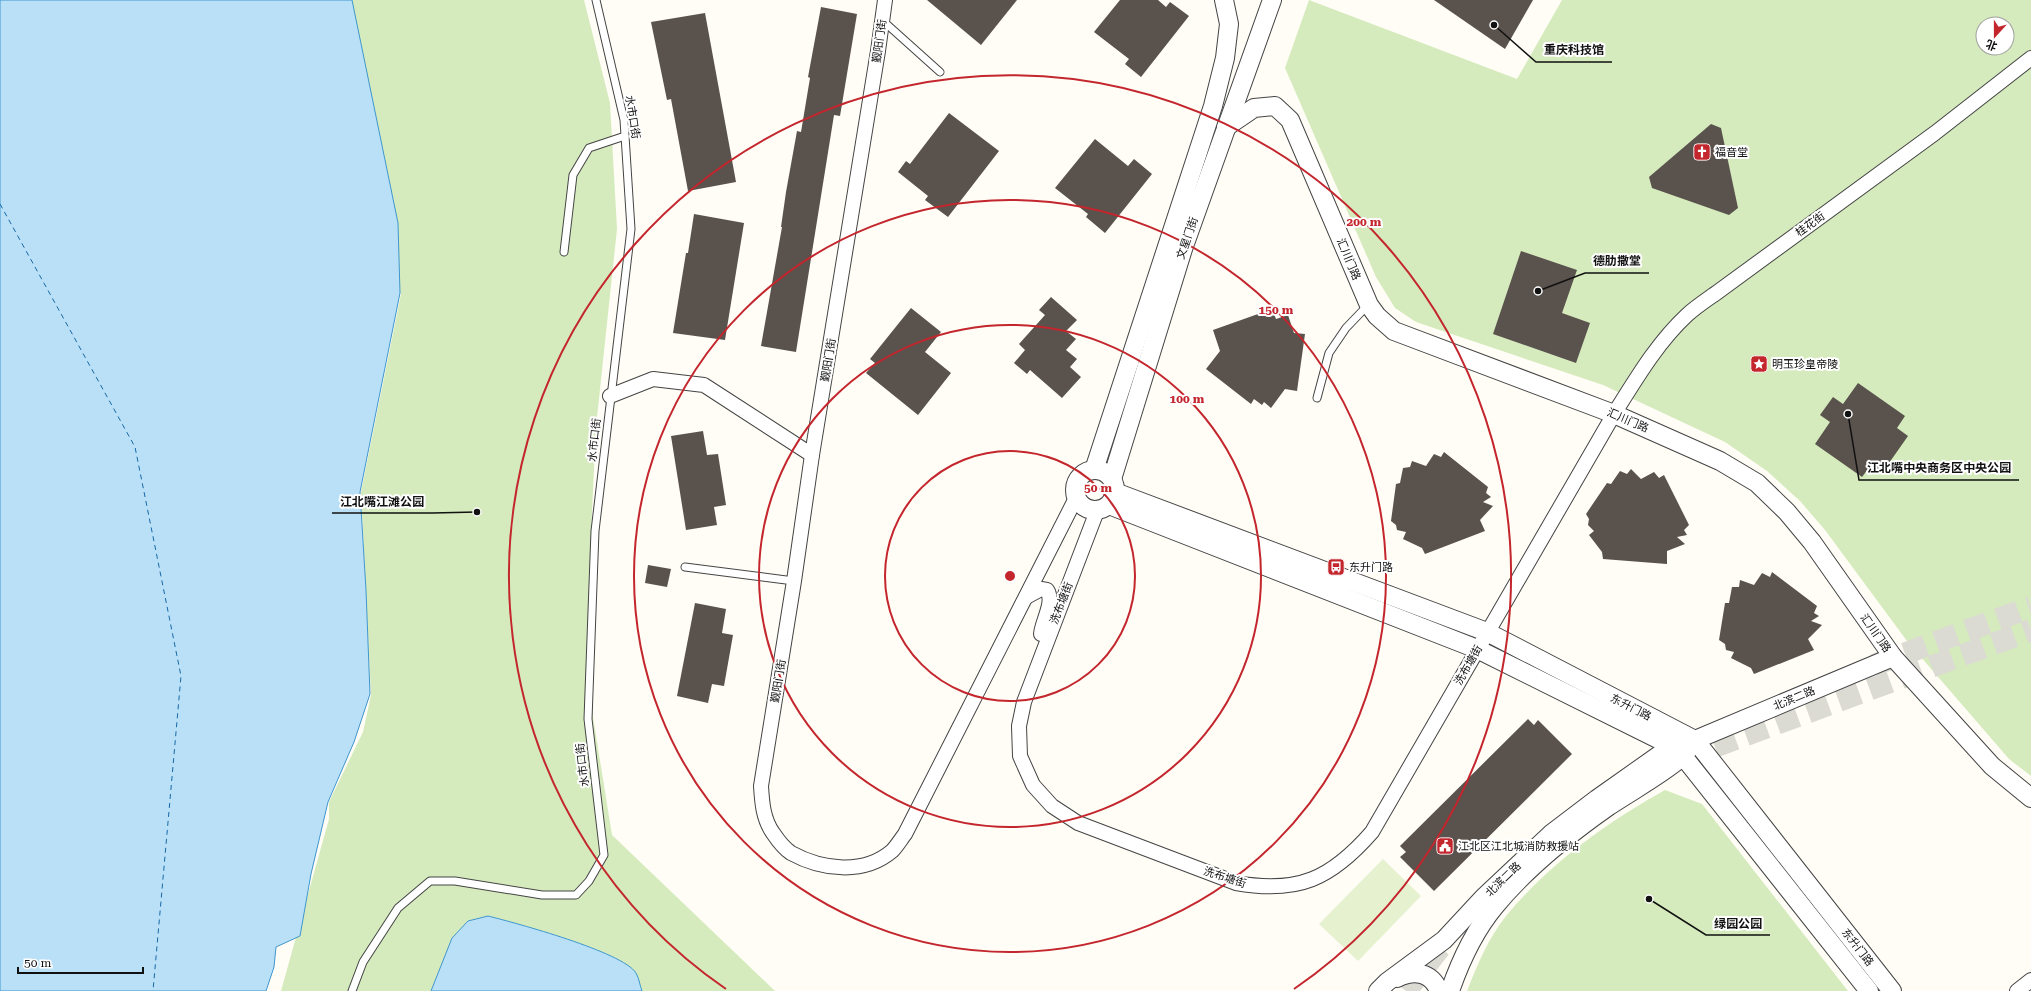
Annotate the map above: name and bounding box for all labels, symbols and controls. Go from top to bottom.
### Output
north arrow [1975,16,2015,56]
street label: 觐阳门街 [870,18,889,64]
text: 北 [1984,37,1999,53]
callout: 重庆科技馆 [1536,38,1612,62]
text: 重庆科技馆 [1544,43,1604,57]
street label: 水市口街 [623,94,642,140]
church icon: 福音堂 [1692,142,1712,162]
place label: 福音堂 [1715,146,1748,159]
street label: 桂花街 [1793,209,1827,239]
street label: 文星门街 [1174,215,1201,261]
text: 200 m [1347,215,1382,229]
street label: 汇川门路 [1334,236,1363,282]
callout: 德肋撒堂 [1585,249,1649,273]
text: 德肋撒堂 [1593,254,1641,268]
text: 150 m [1259,303,1294,317]
street label: 觐阳门街 [819,337,838,383]
place icon: 明玉珍皇帝陵 [1749,354,1769,374]
place label: 明玉珍皇帝陵 [1772,358,1838,371]
text: 100 m [1170,392,1205,406]
street label: 汇川门路 [1605,406,1651,435]
street label: 水市口街 [586,417,603,463]
callout: 江北嘴中央商务区中央公园 [1859,456,2019,480]
text: 江北嘴中央商务区中央公园 [1867,461,2011,475]
text: 50 m [1084,481,1112,495]
callout: 江北嘴江滩公园 [332,489,432,513]
text: 江北嘴江滩公园 [340,495,424,509]
bus stop icon: 东升门路 [1326,557,1346,577]
place label: 东升门路 [1349,561,1393,574]
centre of rings [1003,569,1017,583]
street label: 洗布塘街 [1048,580,1075,626]
street label: 汇川门路 [1858,612,1894,655]
street label: 洗布塘街 [1452,643,1485,688]
street label: 觐阳门街 [769,658,788,704]
street label: 北滨二路 [1771,684,1817,713]
street label: 东升门路 [1608,692,1653,723]
street label: 水市口街 [573,742,592,788]
public building icon: 江北区江北城消防救援站 [1435,836,1455,856]
place label: 江北区江北城消防救援站 [1458,840,1579,853]
street label: 北滨二路 [1483,859,1524,899]
street label: 洗布塘街 [1202,864,1248,890]
callout: 绿园公园 [1706,911,1770,935]
text: 绿园公园 [1714,917,1762,931]
street label: 东升门路 [1839,926,1876,969]
scale bar [18,949,143,975]
text: 50 m [24,956,51,970]

